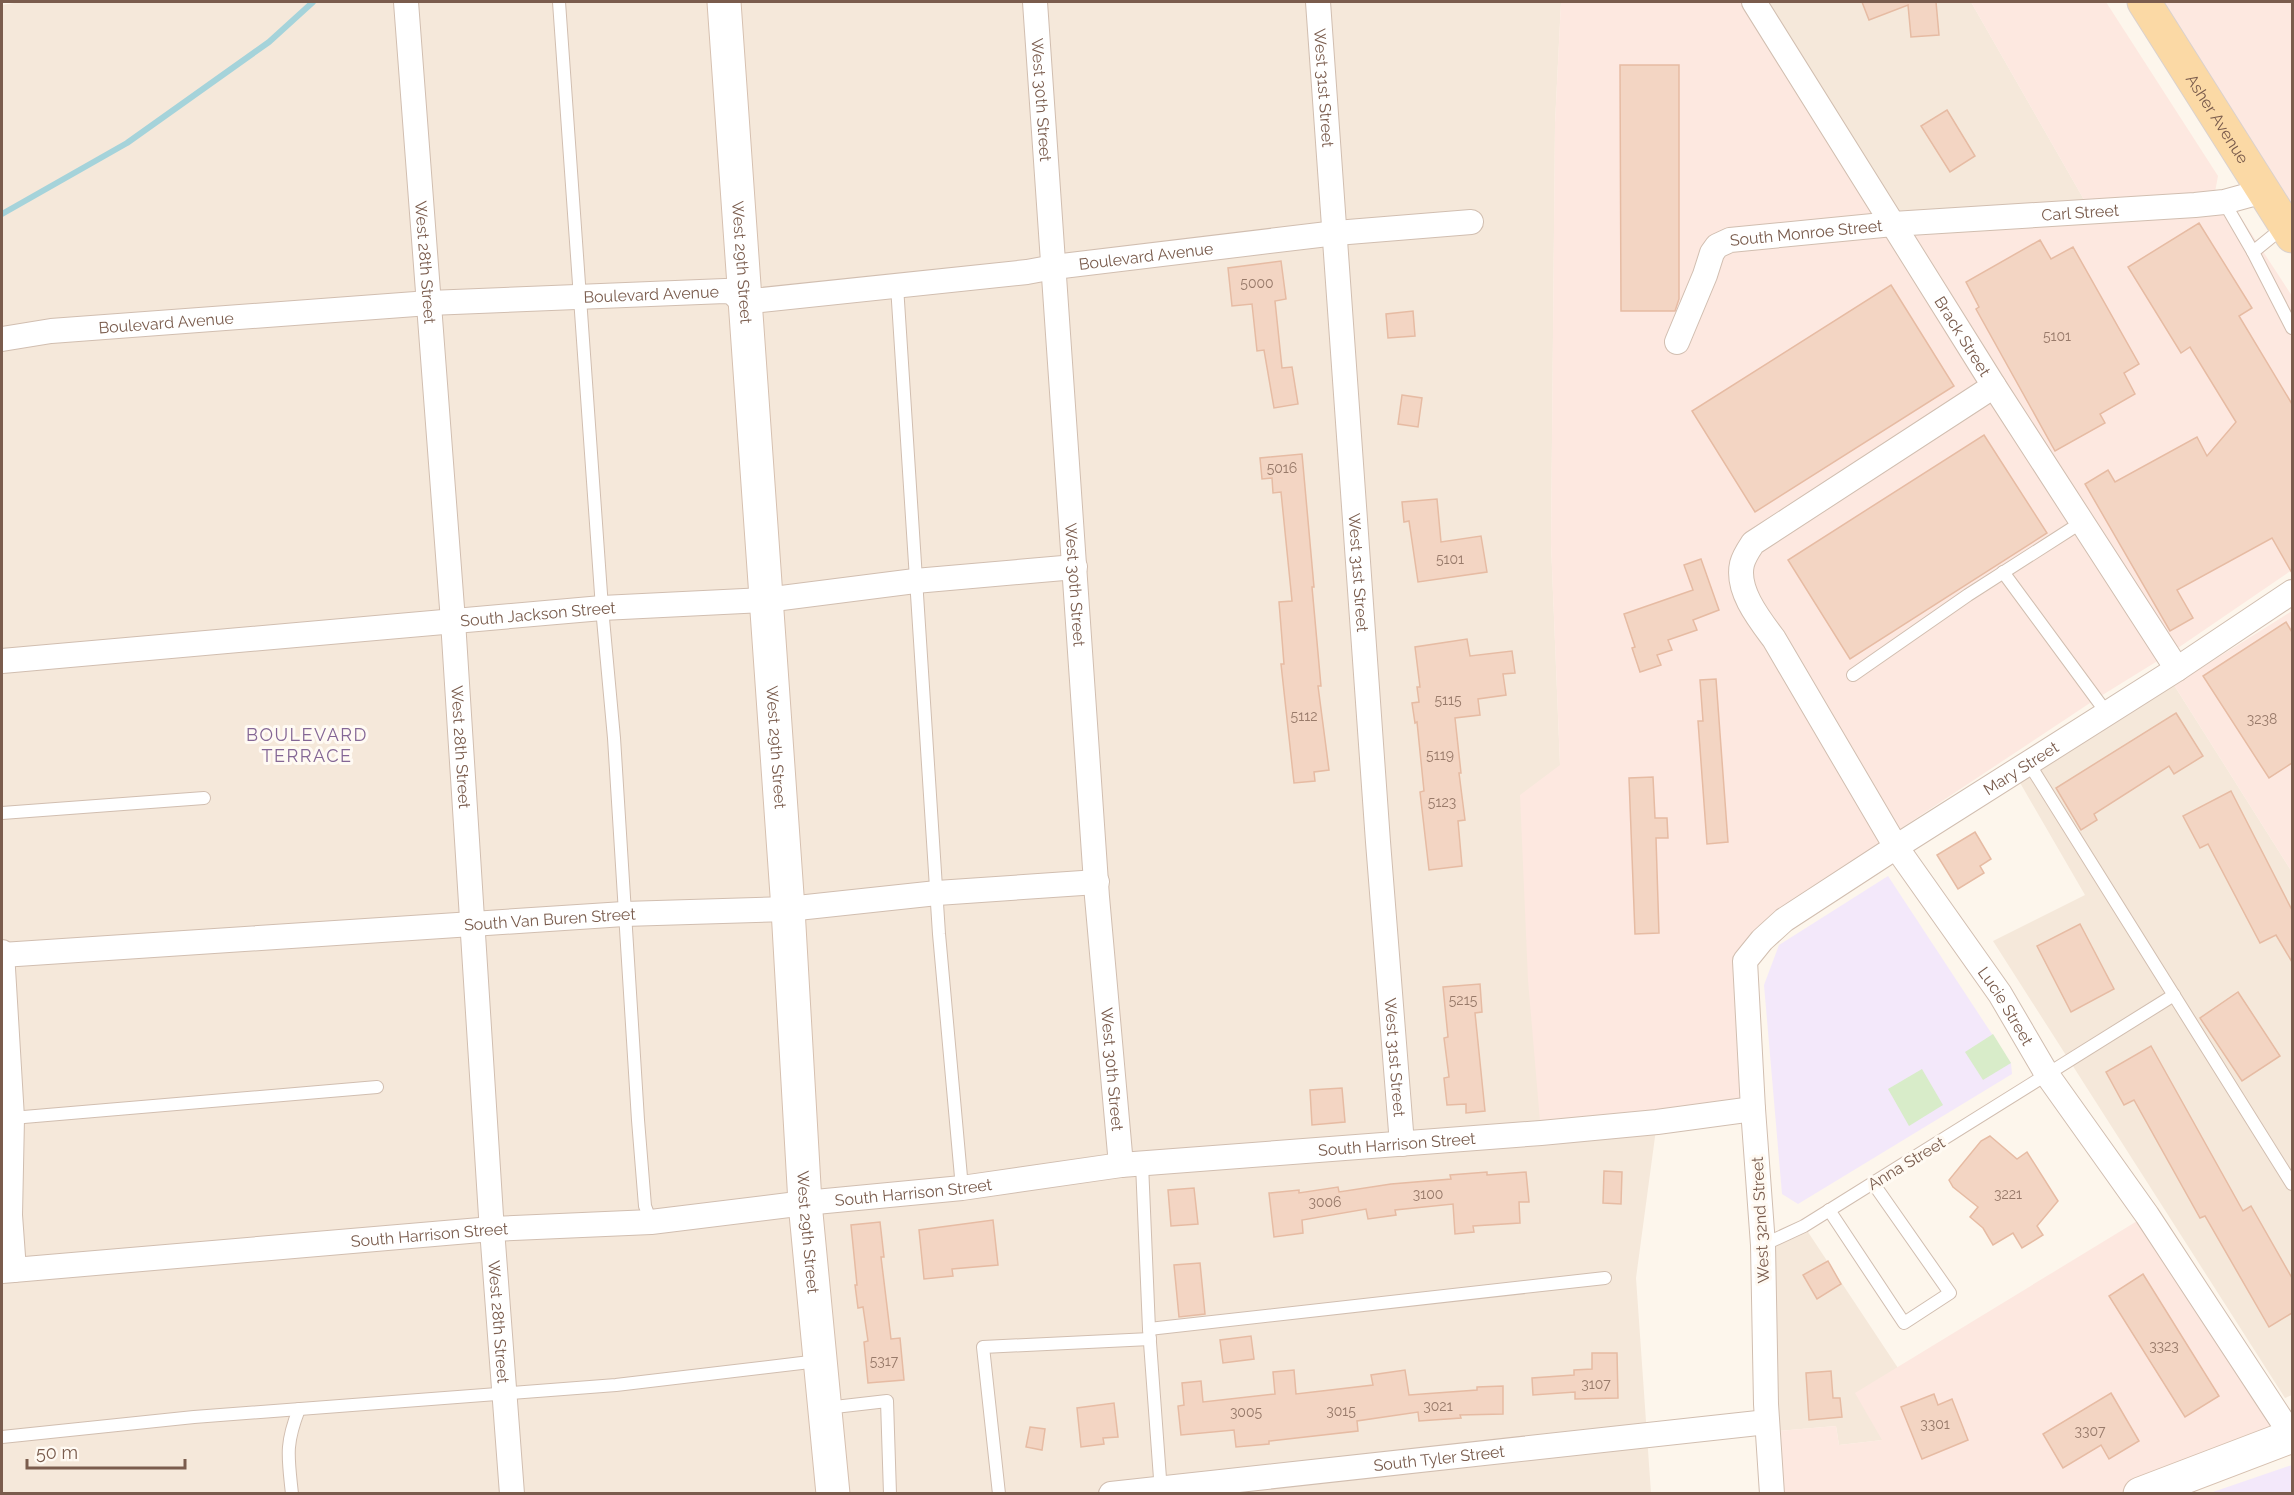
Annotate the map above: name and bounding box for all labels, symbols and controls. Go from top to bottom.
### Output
street label: West 31st Street [1310,28,1337,149]
street label: West 30th Street [1028,37,1055,163]
street label: Asher Avenue [2182,71,2253,167]
street label: West 28th Street [411,200,439,325]
street label: West 29th Street [728,200,756,325]
street label: Carl Street [2041,201,2120,225]
street label: South Monroe Street [1729,216,1884,250]
street label: Boulevard Avenue [1078,239,1214,274]
house number: 5000 [1240,275,1274,291]
street label: Boulevard Avenue [583,282,719,307]
street label: Brack Street [1930,293,1995,380]
street label: Boulevard Avenue [98,309,234,337]
house number: 5101 [2043,328,2071,344]
house number: 5016 [1267,460,1297,476]
street label: West 31st Street [1345,512,1372,633]
street label: West 30th Street [1061,522,1089,648]
house number: 5101 [1436,551,1464,567]
street label: South Jackson Street [460,598,617,630]
street label: West 28th Street [447,685,474,810]
street label: West 29th Street [762,685,790,810]
house number: 5115 [1434,692,1462,708]
house number: 5112 [1291,708,1317,724]
house number: 3238 [2247,711,2277,727]
district label: BOULEVARD TERRACE [246,724,368,766]
street label: Mary Street [1980,737,2063,799]
house number: 5119 [1426,747,1454,763]
house number: 5123 [1428,794,1456,810]
street label: South Van Buren Street [463,905,637,935]
street label: Lucie Street [1974,963,2037,1050]
house number: 5215 [1449,992,1478,1008]
street label: West 31st Street [1380,997,1409,1118]
street label: West 30th Street [1097,1007,1127,1132]
street label: South Harrison Street [1317,1129,1477,1160]
street label: Anna Street [1864,1133,1949,1194]
street label: West 32nd Street [1748,1156,1773,1284]
street label: West 29th Street [793,1170,823,1295]
street label: South Harrison Street [834,1175,994,1210]
house number: 3100 [1413,1186,1443,1202]
house number: 3221 [1994,1186,2022,1202]
house number: 3006 [1308,1194,1342,1210]
street label: South Harrison Street [350,1219,509,1251]
street label: West 28th Street [484,1260,513,1385]
house number: 3323 [2149,1338,2179,1354]
house number: 5317 [870,1353,899,1369]
house number: 3107 [1581,1376,1611,1392]
house number: 3021 [1423,1398,1453,1414]
house number: 3015 [1326,1403,1356,1419]
house number: 3005 [1230,1404,1262,1420]
house number: 3301 [1920,1416,1950,1432]
house number: 3307 [2075,1423,2106,1439]
scale bar [27,1432,184,1470]
text: 50 m [36,1442,78,1463]
street label: South Tyler Street [1373,1442,1506,1475]

